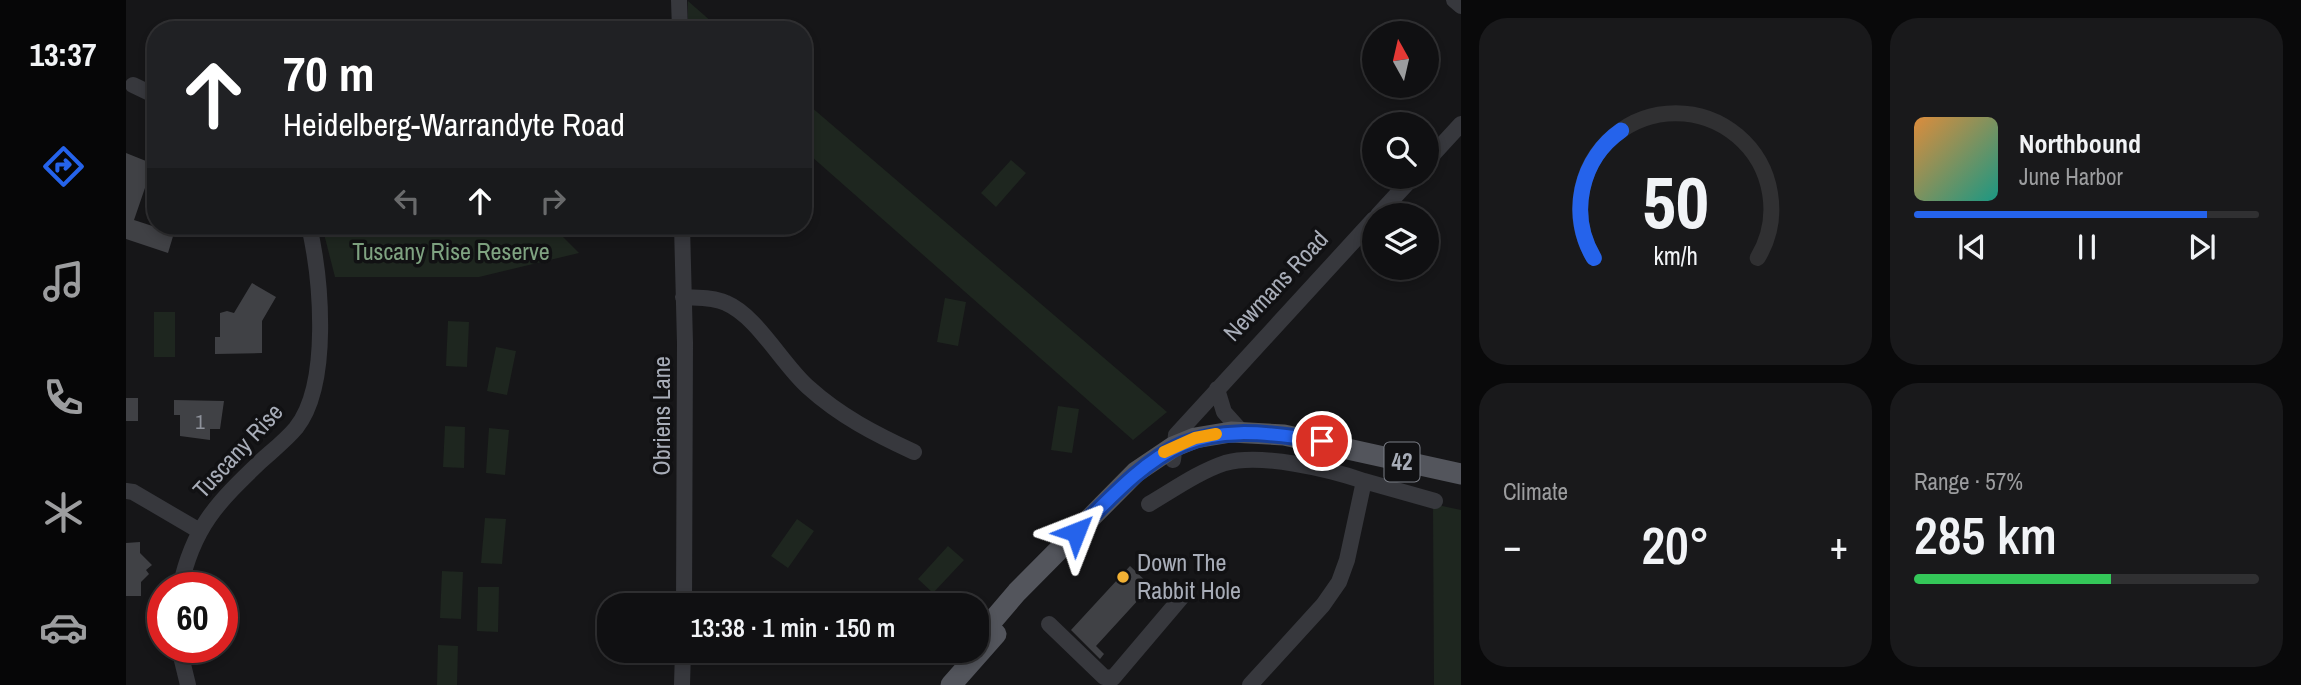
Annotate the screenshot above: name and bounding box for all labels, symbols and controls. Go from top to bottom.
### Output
north arrow [1362,21,1438,98]
map controls [1362,21,1439,280]
text: 13:37 [29,33,97,76]
text: 70 m [283,40,375,106]
icon: ahead [168,49,259,140]
text: Heidelberg-Warrandyte Road [283,103,625,146]
button: search [1362,112,1439,189]
text: Northbound [2019,126,2141,161]
icon: directions [39,142,88,191]
text: 50 [1642,153,1709,251]
text: June Harbor [2019,161,2123,192]
icon: left [388,182,426,220]
icon: ahead [461,182,499,220]
icon: right [534,182,572,220]
button: layers [1362,203,1439,280]
street label: Newmans Road [1216,223,1335,347]
icon: previous [1953,228,1991,266]
icon: pause [2068,228,2106,266]
icon: next [2183,228,2221,266]
park label: Tuscany Rise Reserve [352,235,550,267]
text: km/h [1653,239,1698,273]
icon: music [39,257,88,306]
street label: Obriens Lane [645,356,677,476]
icon: phone [39,373,88,422]
street label: Tuscany Rise [185,396,289,505]
house number: 1 [195,407,205,436]
pin [1292,411,1352,471]
icon: arrive [1303,422,1341,460]
road number: 42 [1384,442,1420,482]
text: Range · 57% [1914,466,2023,497]
text: Climate [1503,476,1568,507]
icon: climate [39,488,88,537]
position arrow [1039,495,1113,569]
text: 285 km [1914,500,2057,570]
text: 20° [1641,510,1710,580]
text: − [1503,520,1521,571]
text: + [1830,520,1848,571]
place label: Down The Rabbit Hole [1137,546,1241,606]
marker: Down The Rabbit Hole [1115,569,1131,585]
speed limit sign: 60 [147,572,238,663]
icon: car [39,603,88,652]
text: 13:38 · 1 min · 150 m [691,610,895,645]

